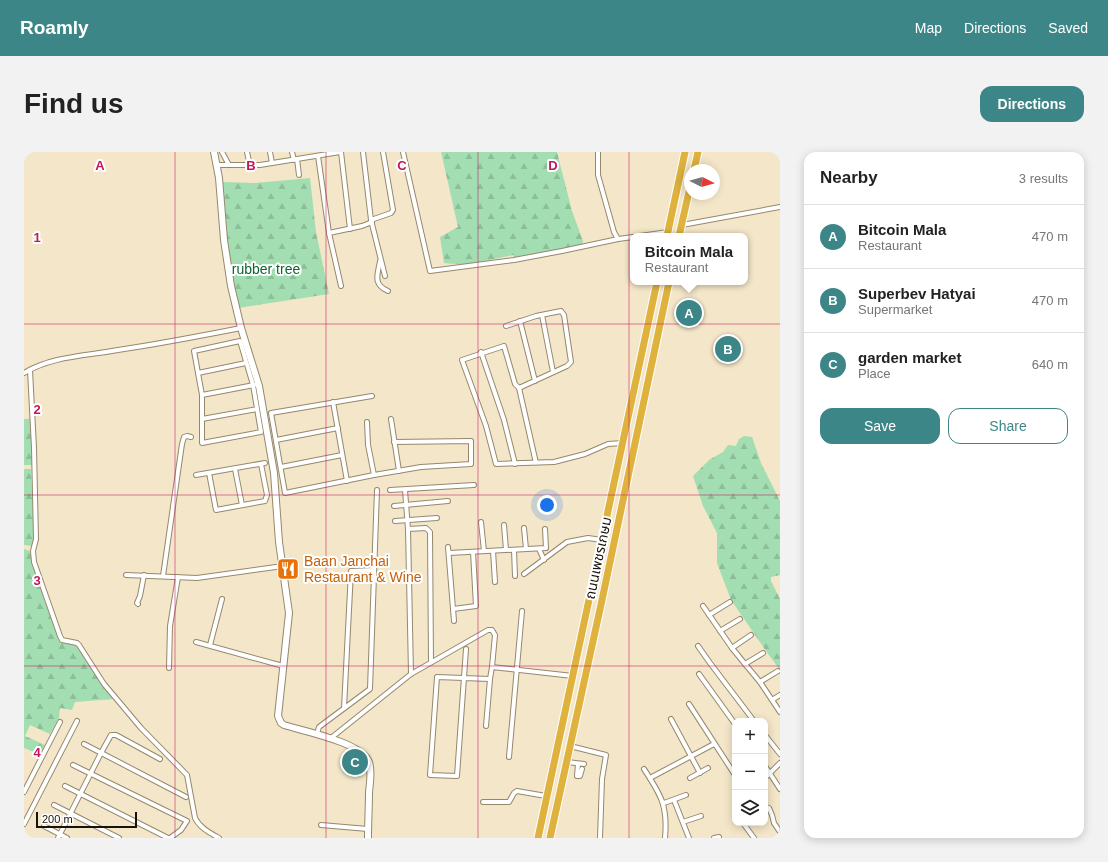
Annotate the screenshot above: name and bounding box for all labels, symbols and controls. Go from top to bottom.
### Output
text: Roamly [20,17,89,38]
text: Map [915,20,942,36]
text: Directions [964,20,1026,36]
text: Saved [1048,20,1088,36]
button: Directions [980,86,1084,122]
text: Find us [24,88,124,119]
text: A [95,158,105,173]
text: B [246,158,256,173]
text: C [397,158,407,173]
text: D [548,158,558,173]
north arrow [684,164,720,200]
text: Nearby [820,168,878,187]
text: 3 results [1019,171,1068,186]
text: Bitcoin Mala [858,221,946,238]
text: A [828,229,838,244]
text: 470 m [1032,229,1068,244]
text: 1 [33,230,41,245]
popup [630,233,748,285]
text: Restaurant [858,238,922,253]
text: Bitcoin Mala [645,243,733,260]
text: Restaurant [645,260,708,275]
park label: rubber tree [232,261,300,277]
text: Superbev Hatyai [858,285,976,302]
text: B [828,293,838,308]
text: 470 m [1032,293,1068,308]
pin: A [676,298,702,328]
text: Supermarket [858,302,932,317]
pin: B [715,334,741,364]
text: garden market [858,349,961,366]
text: C [828,357,838,372]
text: 640 m [1032,357,1068,372]
text: Place [858,366,891,381]
text: 2 [33,402,41,417]
button: Save [820,408,940,444]
button: Share [948,408,1068,444]
your location [537,495,557,515]
street label: ถนนเพชรเกษม [581,515,615,601]
place label: Baan Janchai Restaurant & Wine [304,553,422,585]
restaurant icon: Baan Janchai Restaurant & Wine [275,556,301,582]
text: 3 [33,573,41,588]
map controls [732,718,768,826]
button: + [732,718,768,754]
text: 4 [33,745,41,760]
pin: C [342,747,368,777]
button: − [732,754,768,790]
button: layers [732,790,768,826]
scale bar [36,810,137,829]
text: 200 m [42,813,73,825]

